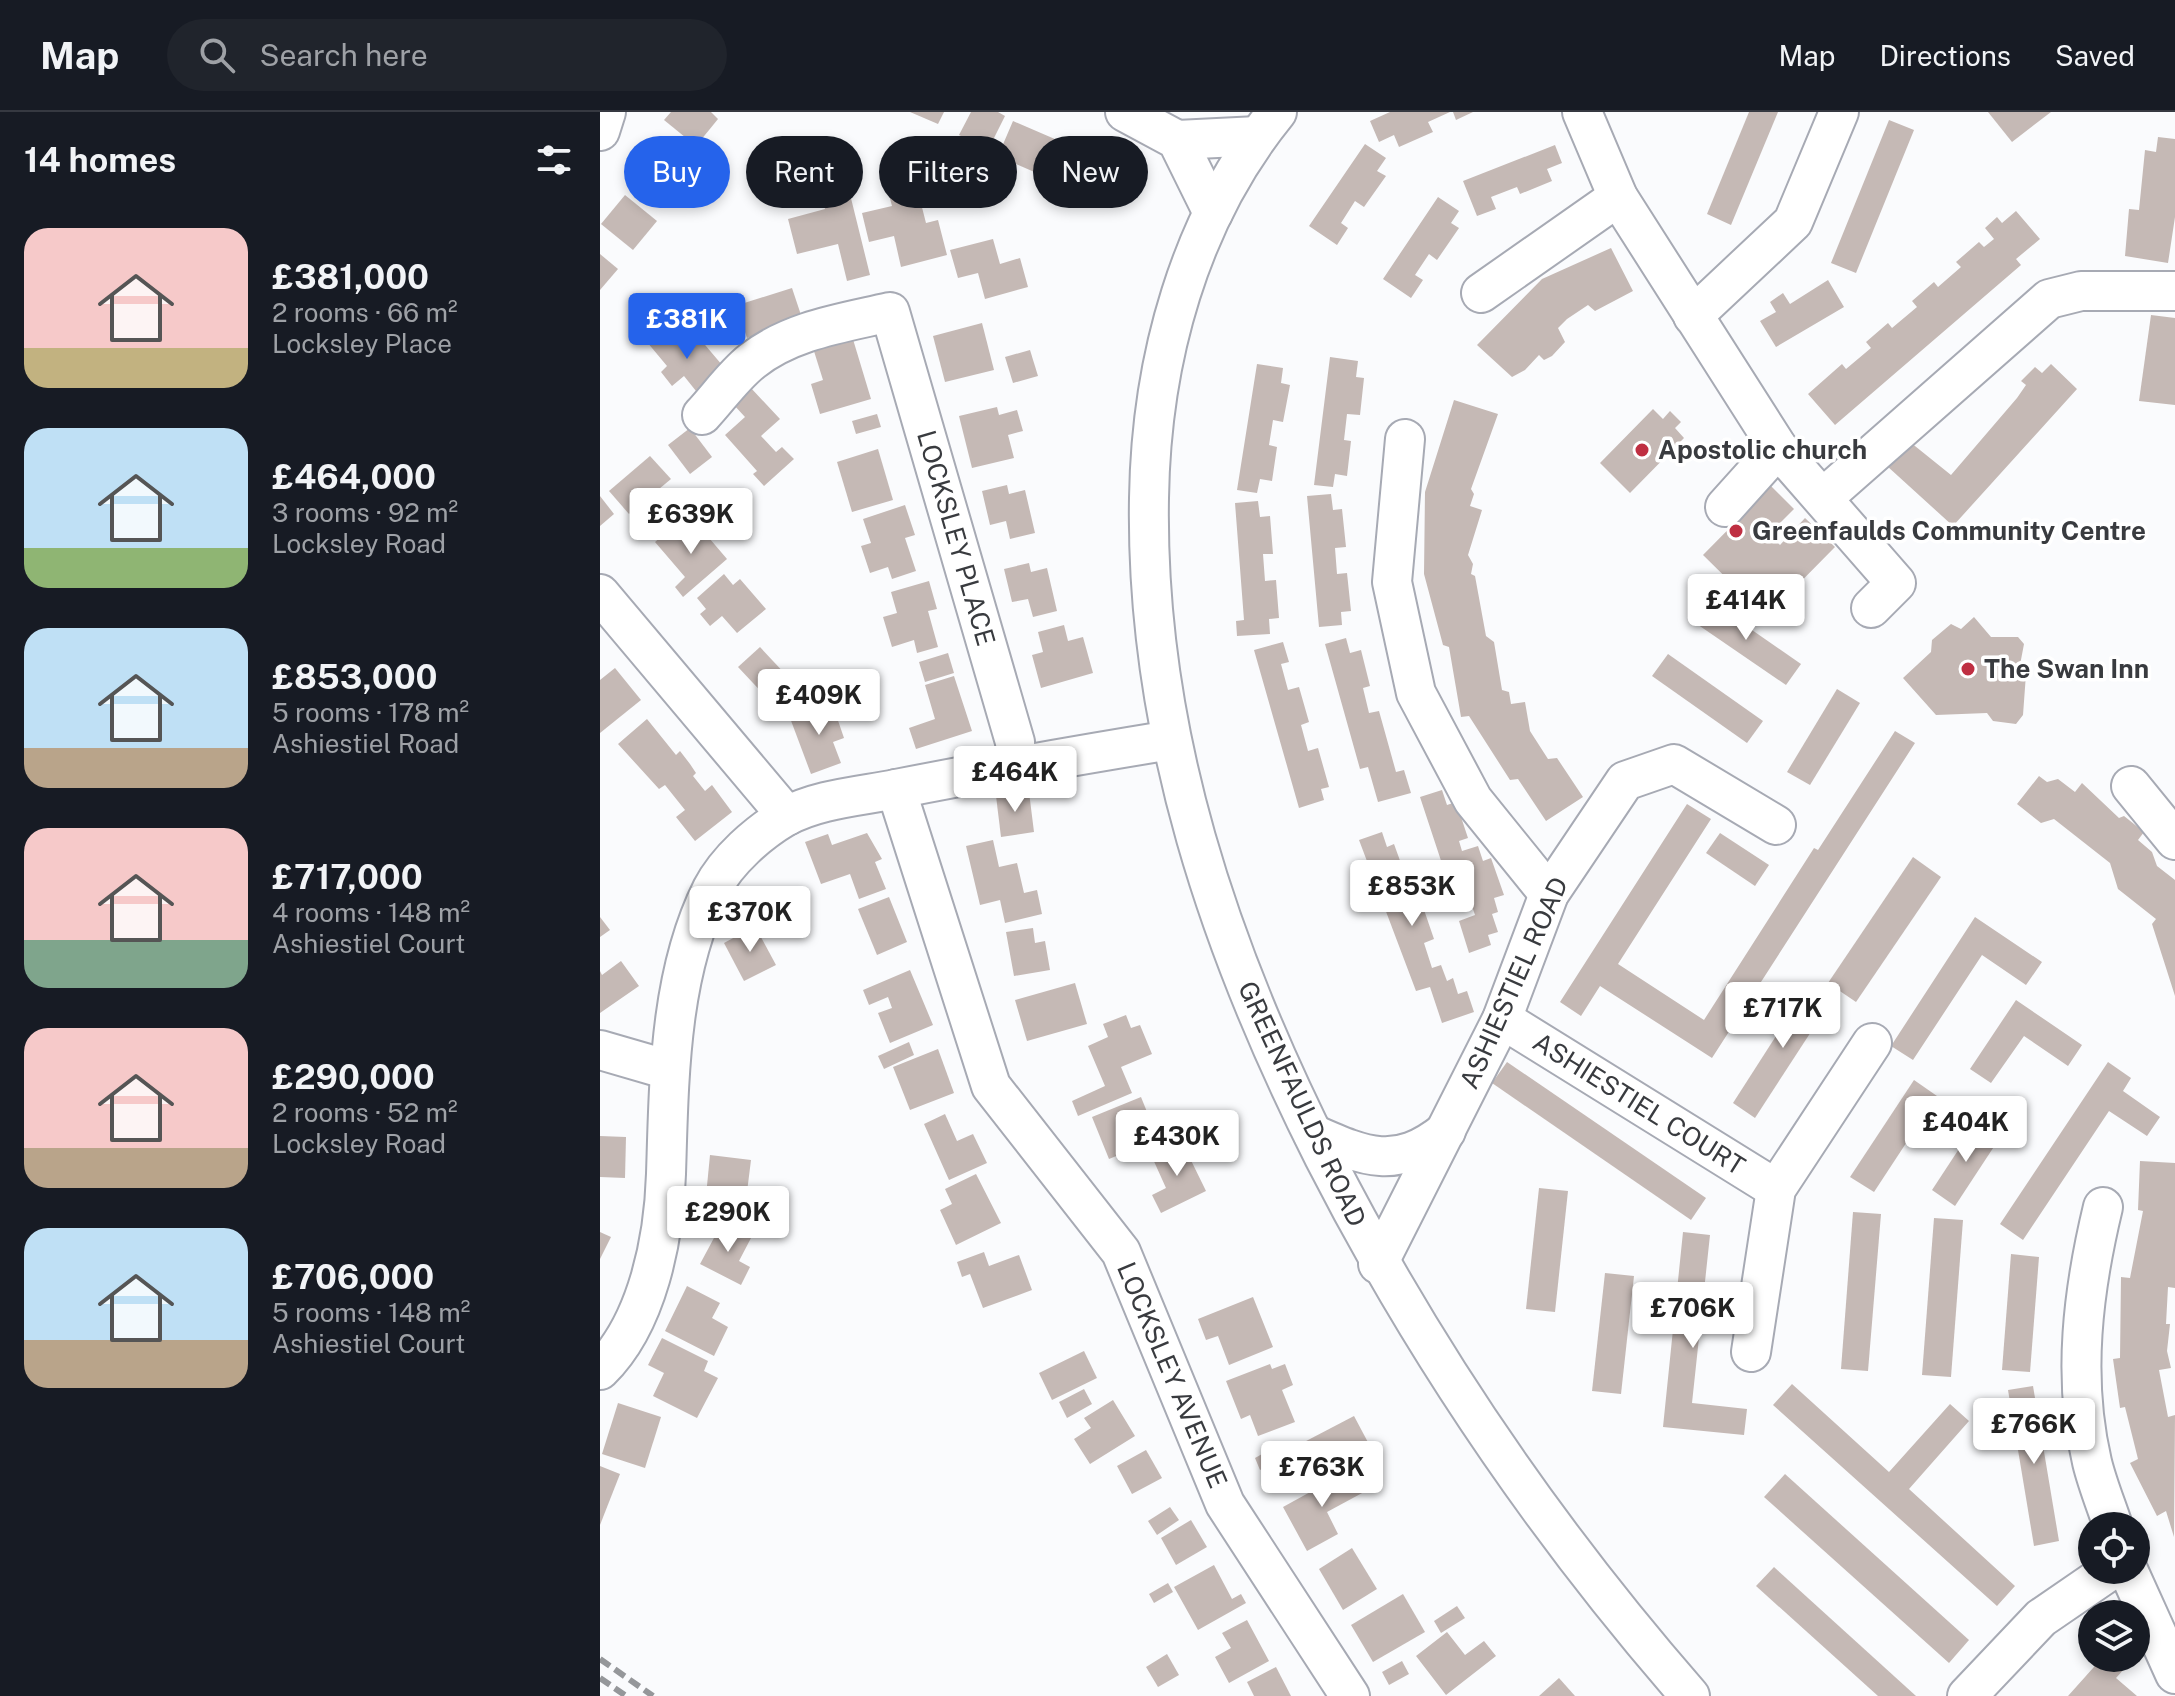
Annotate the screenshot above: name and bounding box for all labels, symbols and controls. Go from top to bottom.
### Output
search box [167,19,727,91]
text: Map [40,33,119,78]
icon: search [195,33,239,77]
text: Search here [259,37,428,73]
text: Map [1779,39,1835,72]
text: Directions [1879,39,2011,72]
text: Saved [2055,39,2135,72]
chip: Buy [624,136,730,208]
chip: Rent [746,136,863,208]
chip: Filters [879,136,1017,208]
chip: New [1033,136,1148,208]
icon: filters [532,138,576,182]
text: 14 homes [24,140,176,180]
text: £381,000 [272,257,429,297]
icon: home [88,260,184,356]
pin: £381K [631,293,743,361]
text: 2 rooms · 66 m² [272,297,458,328]
text: £381K [646,303,728,334]
text: Locksley Place [272,328,452,359]
street label: LOCKSLEY PLACE [911,427,1002,649]
place label: Apostolic church [1658,434,1867,465]
marker: Apostolic church [1633,441,1651,459]
text: £464,000 [272,457,436,497]
icon: home [88,460,184,556]
pin: £639K [635,488,747,556]
text: 3 rooms · 92 m² [272,497,458,528]
text: £639K [648,498,734,529]
place label: Greenfaulds Community Centre [1752,515,2146,546]
marker: Greenfaulds Community Centre [1727,522,1745,540]
text: Locksley Road [272,528,446,559]
pin: £414K [1690,574,1802,642]
text: £414K [1706,584,1786,615]
place label: The Swan Inn [1984,653,2149,684]
text: £853,000 [272,657,437,697]
icon: home [88,660,184,756]
marker: The Swan Inn [1959,660,1977,678]
pin: £409K [763,669,875,737]
text: £409K [776,679,862,710]
text: 5 rooms · 178 m² [272,697,469,728]
text: Ashiestiel Road [272,728,459,759]
pin: £464K [959,746,1071,814]
text: £464K [972,756,1058,787]
text: £717,000 [272,857,423,897]
icon: home [88,860,184,956]
pin: £853K [1356,860,1468,928]
text: £853K [1368,870,1456,901]
street label: ASHIESTIEL ROAD [1453,872,1574,1093]
pin: £370K [694,886,806,954]
text: £370K [707,896,793,927]
text: 4 rooms · 148 m² [272,897,470,928]
text: Ashiestiel Court [272,928,465,959]
street label: GREENFAULDS ROAD [1232,976,1373,1231]
pin: £717K [1727,982,1839,1050]
text: £717K [1743,992,1823,1023]
street label: ASHIESTIEL COURT [1528,1026,1751,1181]
text: £290,000 [272,1057,435,1097]
icon: home [88,1060,184,1156]
pin: £404K [1910,1096,2022,1164]
text: 2 rooms · 52 m² [272,1097,458,1128]
text: £404K [1923,1106,2009,1137]
pin: £430K [1121,1110,1233,1178]
text: £430K [1134,1120,1220,1151]
text: Locksley Road [272,1128,446,1159]
pin: £290K [672,1186,784,1254]
text: £290K [685,1196,771,1227]
text: £706,000 [272,1257,434,1297]
street label: LOCKSLEY AVENUE [1111,1257,1234,1492]
icon: home [88,1260,184,1356]
pin: £706K [1637,1282,1749,1350]
text: £706K [1650,1292,1736,1323]
text: 5 rooms · 148 m² [272,1297,470,1328]
text: Ashiestiel Court [272,1328,465,1359]
pin: £766K [1978,1398,2090,1466]
text: £766K [1991,1408,2077,1439]
pin: £763K [1266,1441,1378,1509]
text: £763K [1279,1451,1365,1482]
map controls [2078,1512,2150,1672]
button: locate [2078,1512,2150,1584]
button: layers [2078,1600,2150,1672]

